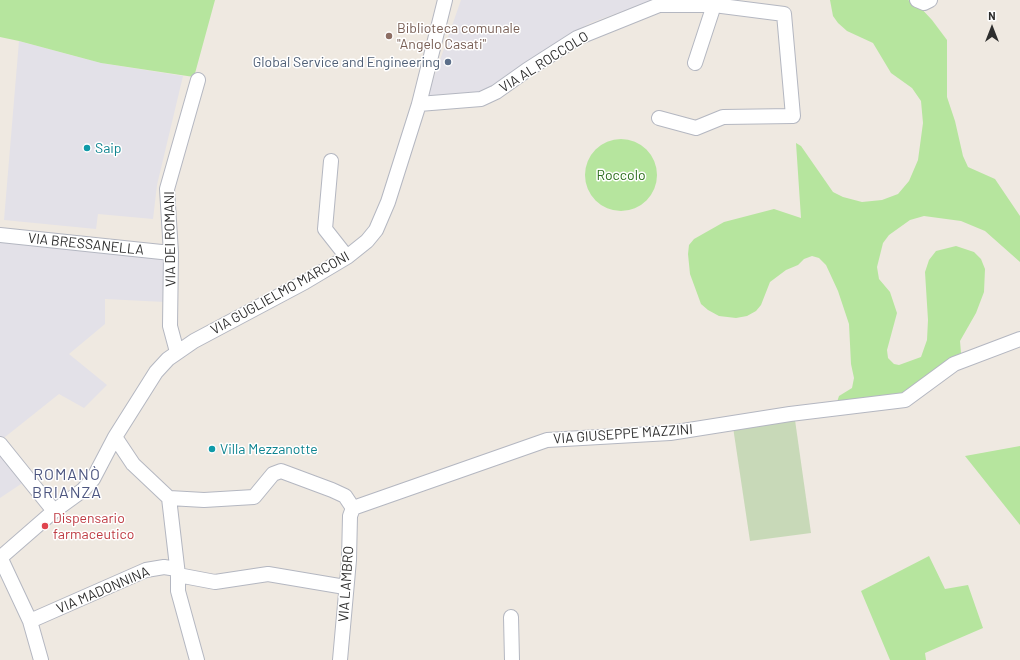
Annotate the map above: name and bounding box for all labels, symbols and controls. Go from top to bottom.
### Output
north arrow [972,8,1012,48]
text: N [988,9,996,22]
place label: Biblioteca comunale "Angelo Casati" [397,20,520,52]
street label: VIA AL ROCCOLO [496,28,592,96]
marker: Biblioteca comunale "Angelo Casati" [384,31,394,41]
place label: Global Service and Engineering [253,54,440,70]
marker: Global Service and Engineering [443,57,453,67]
place label: Saip [95,140,122,156]
marker: Saip [82,143,92,153]
park label: Roccolo [596,167,646,183]
street label: VIA DEI ROMANI [161,191,179,287]
street label: VIA BRESSANELLA [27,230,145,258]
street label: VIA GUGLIELMO MARCONI [208,248,352,338]
street label: VIA GIUSEPPE MAZZINI [553,421,693,447]
place label: Villa Mezzanotte [220,441,318,457]
marker: Villa Mezzanotte [207,444,217,454]
district label: ROMANÒ BRIANZA [32,465,102,503]
place label: Dispensario farmaceutico [53,510,134,542]
marker: Dispensario farmaceutico [40,521,50,531]
street label: VIA LAMBRO [335,545,357,623]
street label: VIA MADONNINA [54,563,152,617]

